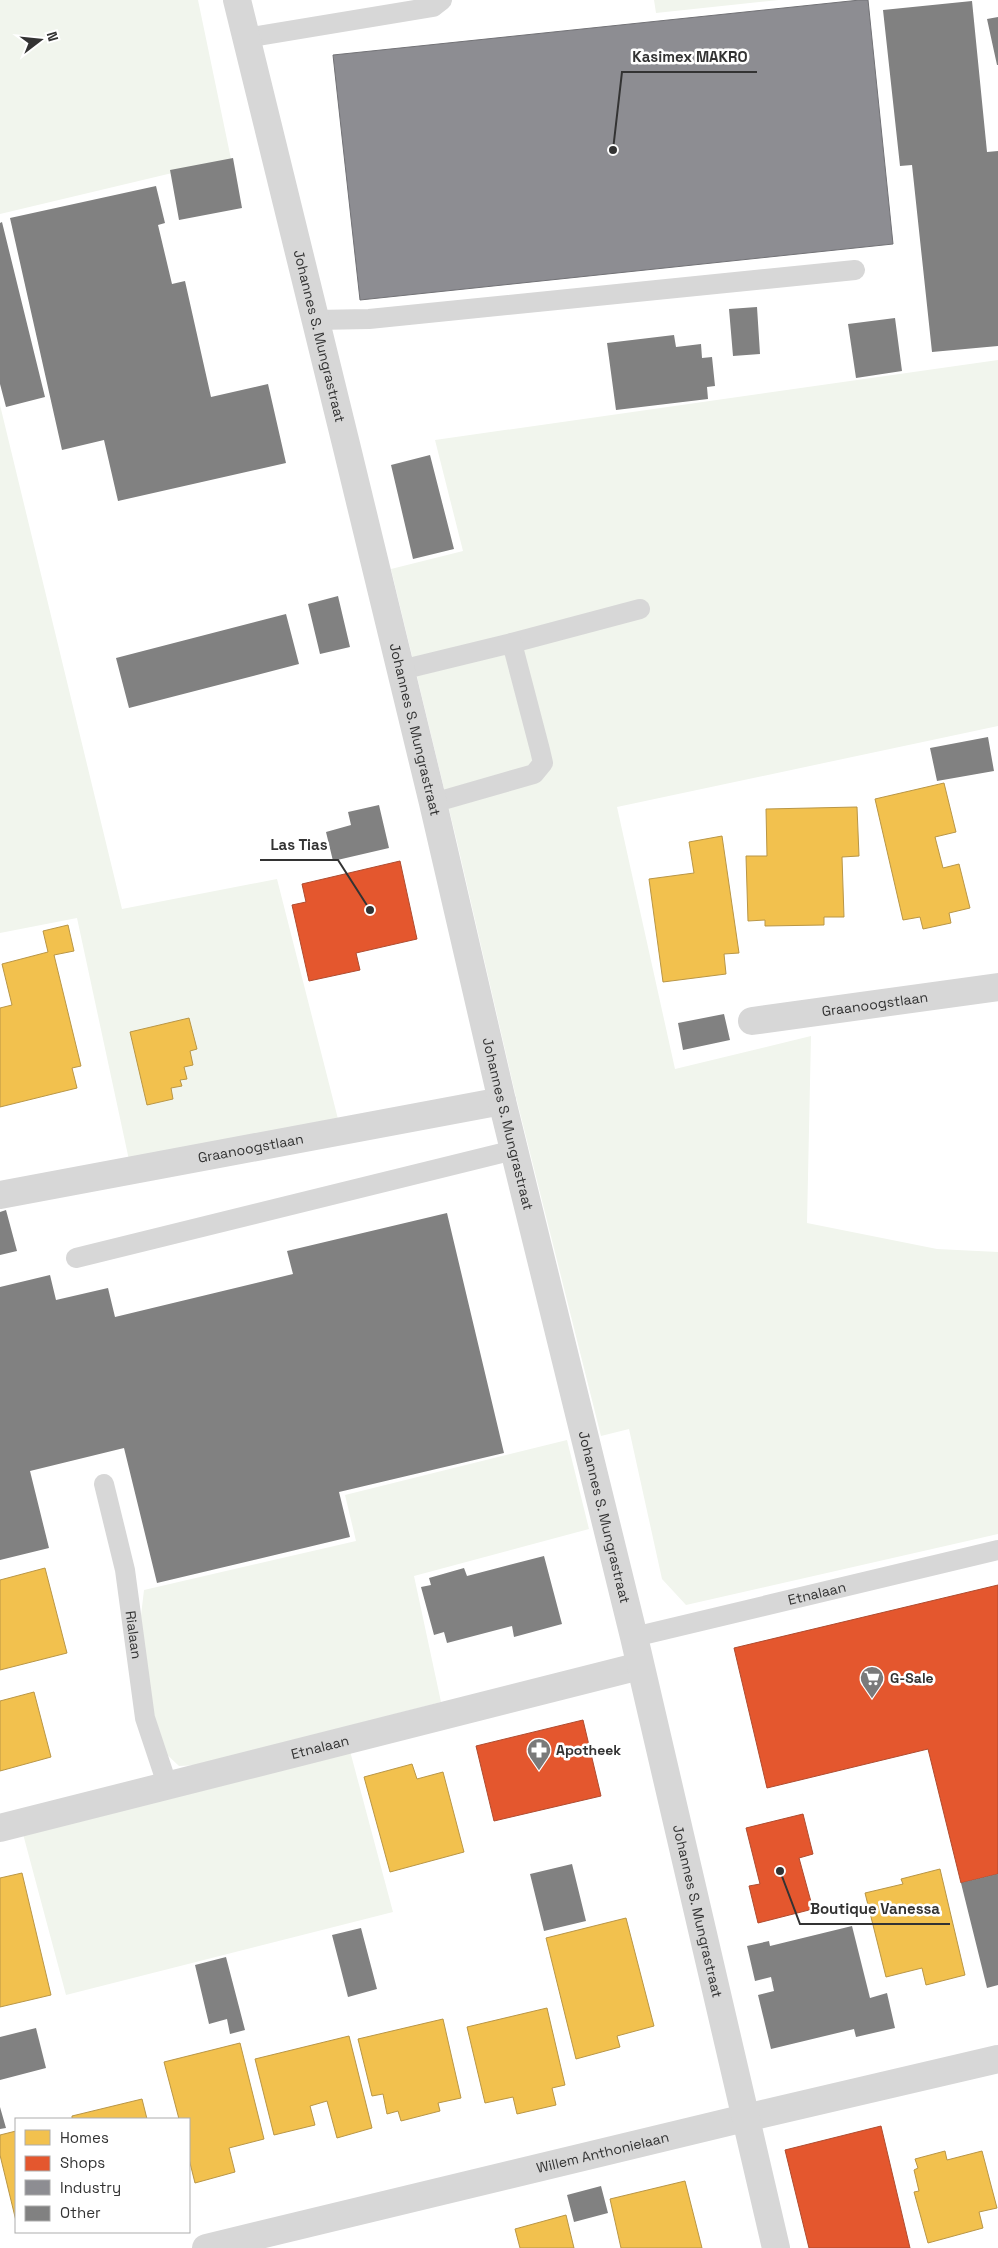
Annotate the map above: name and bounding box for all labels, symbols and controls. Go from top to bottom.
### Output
north arrow [15,15,65,65]
text: N [43,29,62,43]
callout: Kasimex MAKRO [622,42,757,72]
text: Kasimex MAKRO [632,47,748,66]
street label: Johannes S. Mungrastraat [290,248,349,424]
street label: Johannes S. Mungrastraat [386,641,445,818]
callout: Las Tias [260,830,338,860]
text: Las Tias [270,835,328,854]
street label: Graanoogstlaan [821,988,929,1020]
street label: Johannes S. Mungrastraat [479,1036,538,1212]
street label: Graanoogstlaan [196,1129,305,1167]
street label: Johannes S. Mungrastraat [575,1429,634,1605]
street label: Etnalaan [786,1578,848,1609]
street label: Rialaan [122,1610,146,1660]
supermarket icon: G-Sale [859,1665,885,1699]
place label: G-Sale [890,1669,934,1687]
street label: Etnalaan [289,1731,351,1763]
pharmacy icon: Apotheek [526,1737,552,1771]
place label: Apotheek [556,1741,621,1759]
street label: Johannes S. Mungrastraat [669,1823,727,2000]
callout: Boutique Vanessa [800,1894,950,1924]
text: Boutique Vanessa [810,1899,940,1918]
legend [15,2118,190,2233]
text: Homes [60,2128,109,2147]
street label: Willem Anthonielaan [535,2128,671,2177]
text: Shops [60,2153,105,2172]
text: Industry [60,2178,121,2197]
text: Other [60,2203,101,2222]

